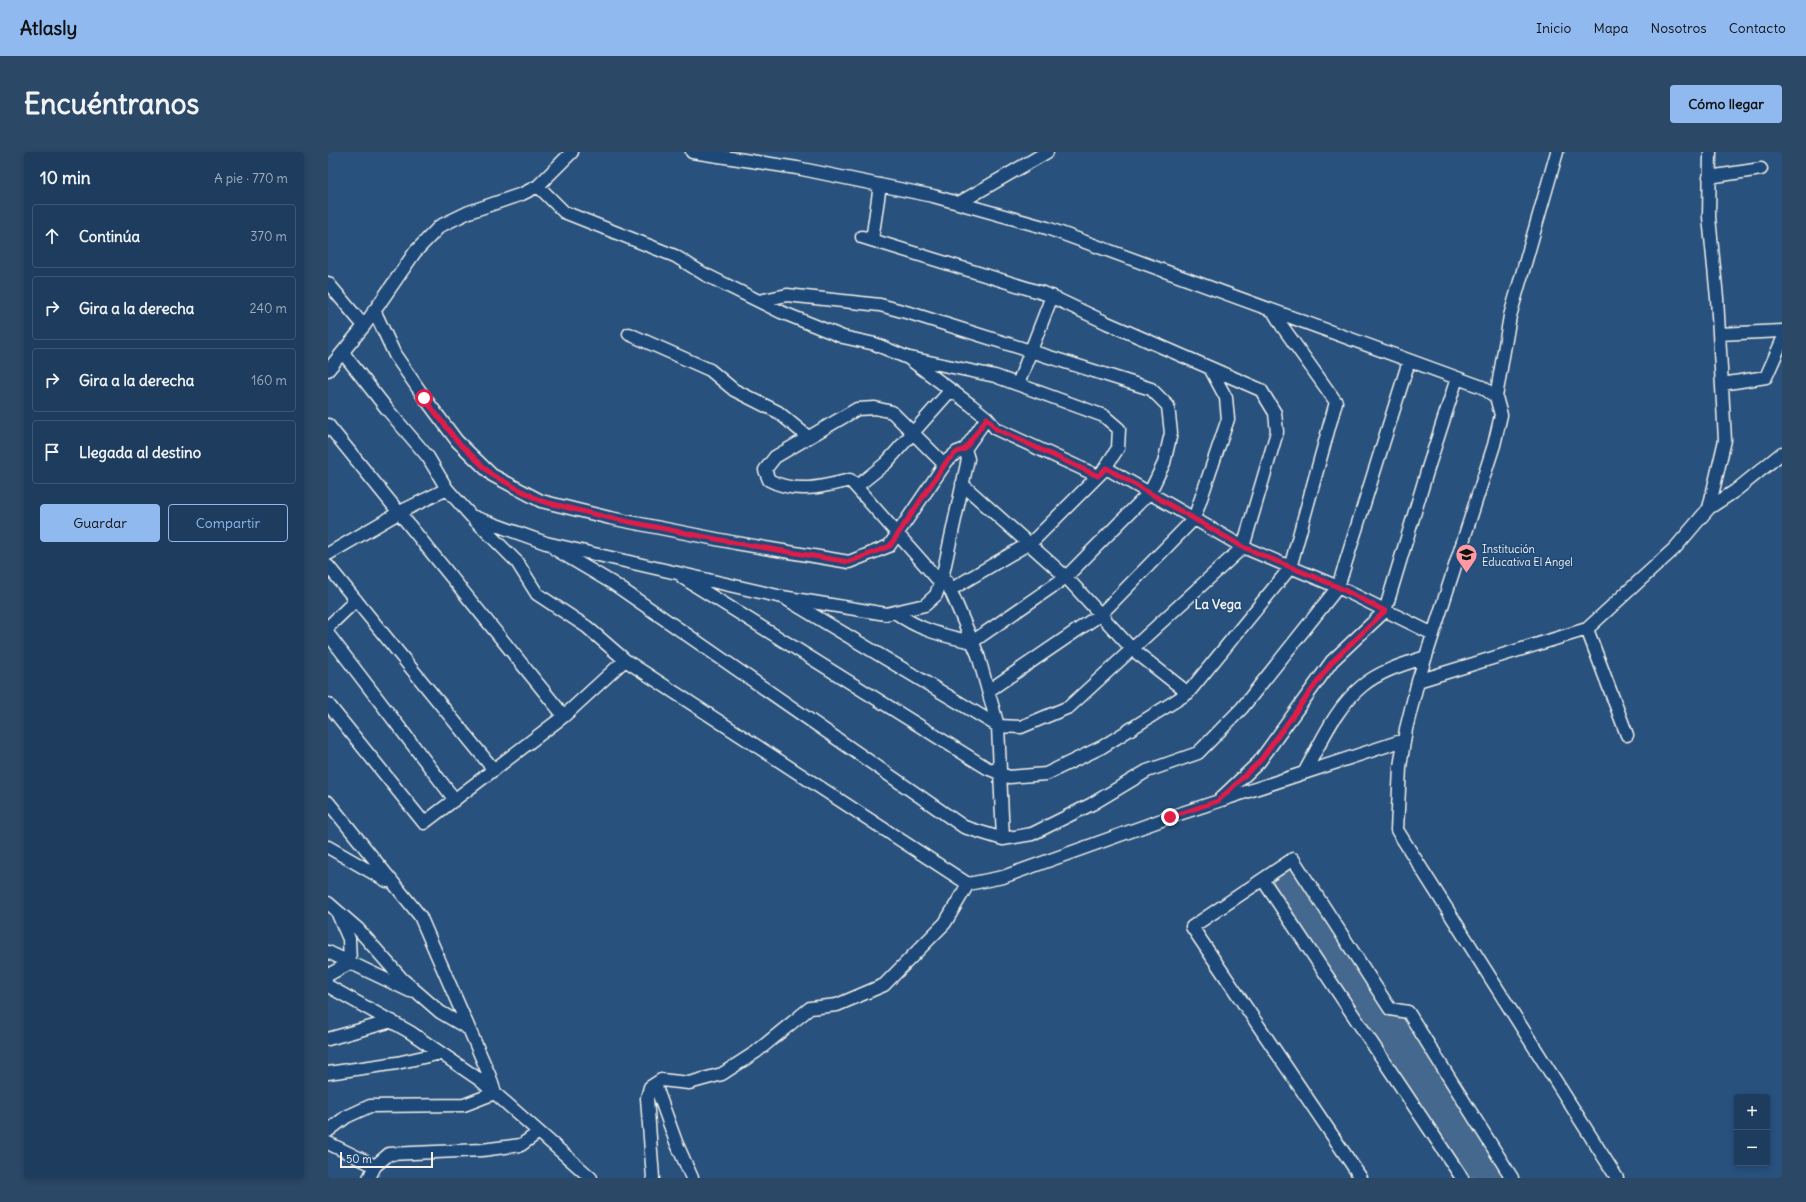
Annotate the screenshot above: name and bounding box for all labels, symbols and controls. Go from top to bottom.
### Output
text: Atlasly [20,16,77,40]
text: Inicio [1536,19,1571,37]
text: Mapa [1593,19,1629,37]
text: Nosotros [1651,19,1707,37]
text: Contacto [1729,19,1786,37]
button: Cómo llegar [1670,85,1782,123]
text: Encuéntranos [24,86,199,122]
text: 10 min [40,167,91,189]
text: A pie · 770 m [214,170,288,187]
icon: ahead [41,225,63,247]
text: Continúa [79,227,140,246]
text: 370 m [250,228,287,245]
icon: right [41,297,63,319]
text: Gira a la derecha [79,299,194,318]
text: 240 m [250,300,287,317]
icon: right [41,369,63,391]
text: Gira a la derecha [79,371,194,390]
text: 160 m [251,372,287,389]
route start [415,389,433,407]
icon: arrive [41,441,63,463]
text: Llegada al destino [79,443,201,462]
button: Guardar [40,504,160,542]
button: Compartir [168,504,288,542]
school or university icon: Institución Educativa El Angel [1453,542,1479,575]
place label: Institución Educativa El Angel [1482,542,1573,569]
district label: La Vega [1195,596,1242,613]
route end [1161,808,1179,826]
map controls [1734,1094,1770,1166]
button: + [1734,1094,1770,1130]
button: − [1734,1130,1770,1166]
scale bar [340,1150,433,1169]
text: 50 m [346,1152,372,1166]

